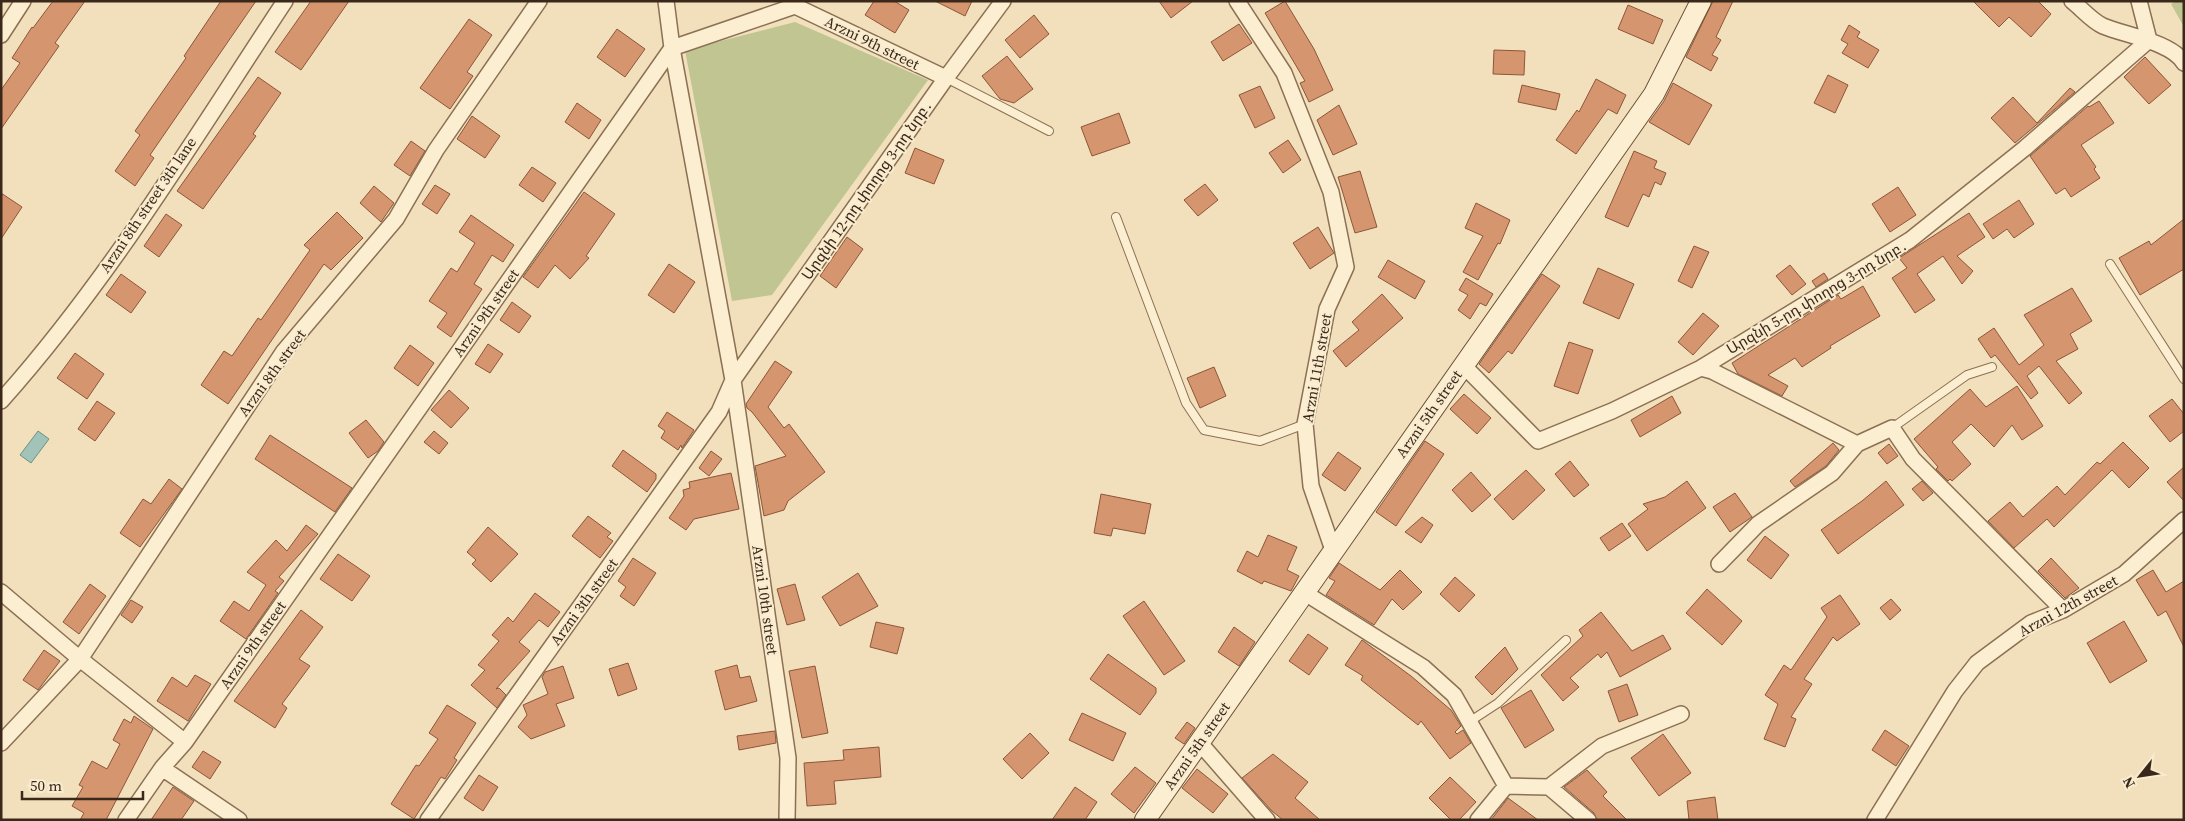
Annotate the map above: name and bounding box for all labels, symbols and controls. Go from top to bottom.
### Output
street label: Arzni 9th street [821,11,923,75]
street label: Արզնի 12-րդ փողոց 3-րդ նրբ․ [796,96,937,284]
street label: Arzni 8th street 3th lane [94,132,201,277]
street label: Արզնի 5-րդ փողոց 3-րդ նրբ․ [1722,234,1911,359]
street label: Arzni 9th street [447,264,524,361]
street label: Arzni 11th street [1297,312,1336,424]
street label: Arzni 8th street [233,325,310,420]
street label: Arzni 5th street [1390,365,1467,462]
street label: Arzni 10th street [747,544,784,656]
street label: Arzni 3th street [545,554,622,649]
street label: Arzni 12th street [2014,570,2121,641]
street label: Arzni 9th street [214,596,291,693]
street label: Arzni 5th street [1158,697,1235,794]
north arrow [2115,751,2165,801]
scale bar [22,768,144,800]
text: N [2118,773,2140,792]
text: 50 m [30,775,62,796]

